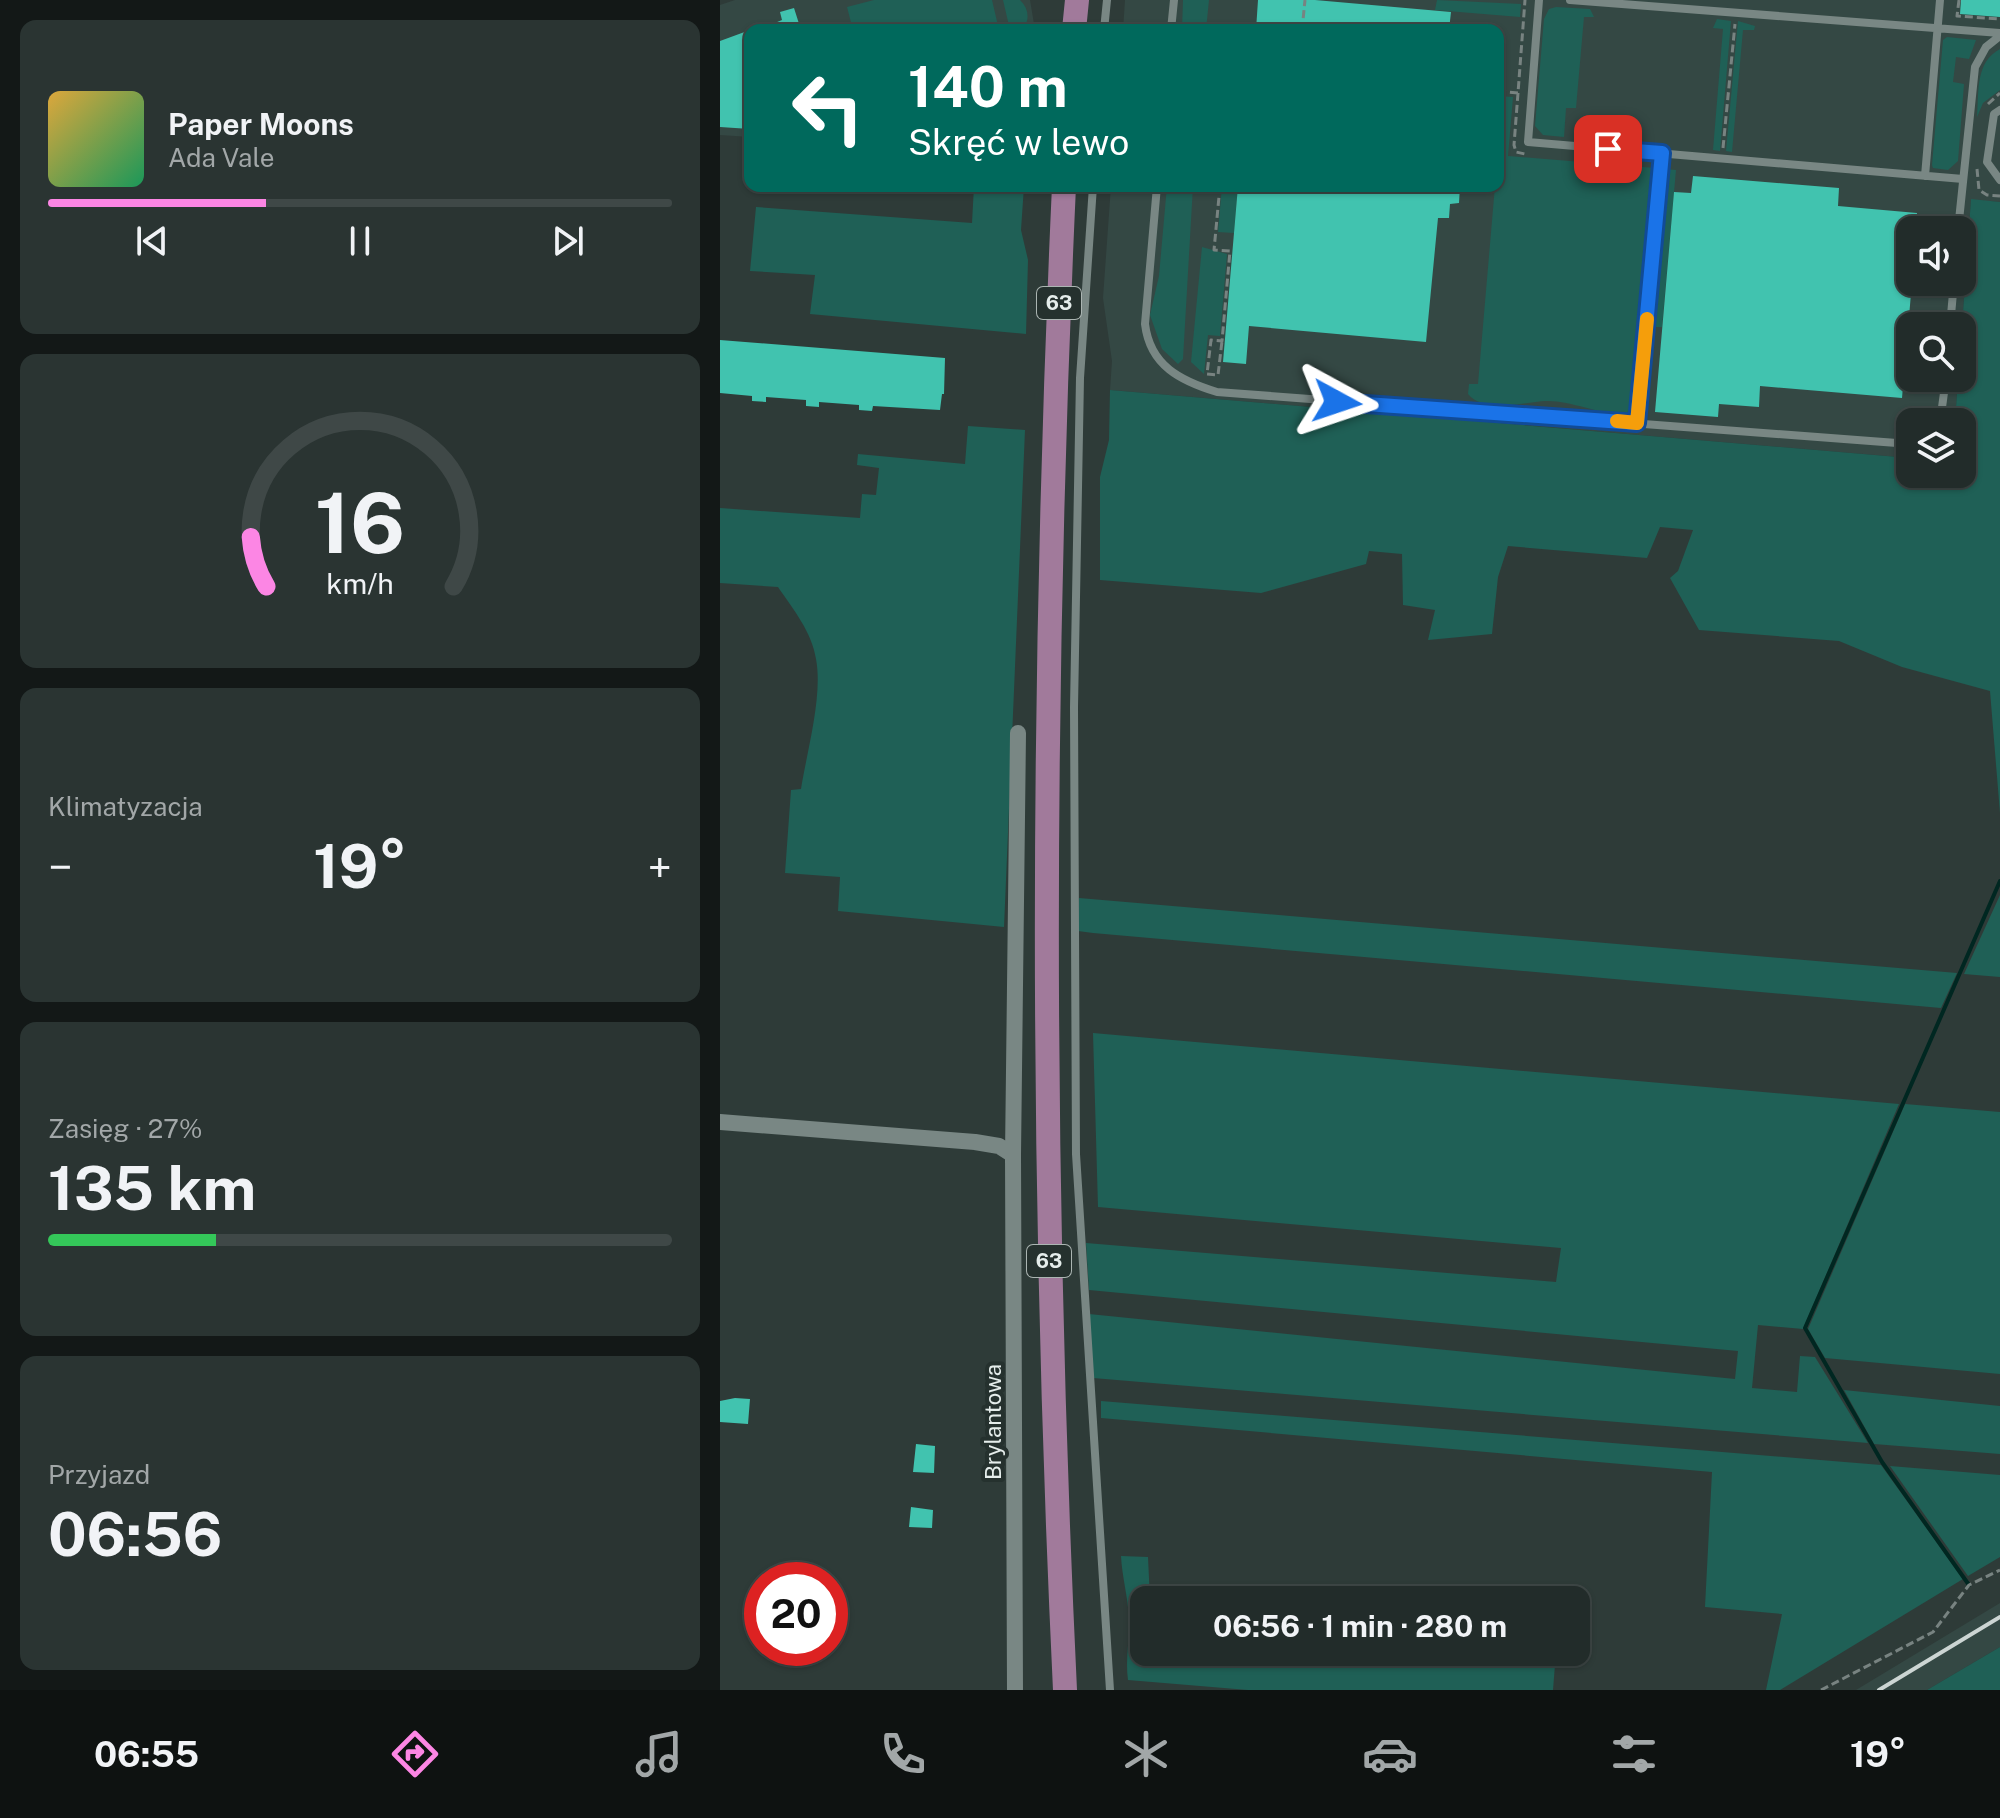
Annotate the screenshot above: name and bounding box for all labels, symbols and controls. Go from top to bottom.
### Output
text: 140 m [908,54,1068,120]
icon: left [776,56,880,160]
text: Paper Moons [168,106,354,142]
pin [1574,115,1642,183]
text: Skręć w lewo [908,121,1129,163]
icon: arrive [1586,127,1630,171]
text: Ada Vale [168,142,274,173]
map controls [1896,216,1976,488]
button: sound [1896,216,1976,296]
icon: previous [130,219,174,263]
icon: pause [338,219,382,263]
icon: next [546,219,590,263]
road number: 63 [1037,287,1081,319]
button: search [1896,312,1976,392]
position arrow [1295,360,1379,444]
button: layers [1896,408,1976,488]
text: 16 [315,474,405,572]
text: km/h [326,567,394,600]
text: Klimatyzacja [48,791,203,822]
text: 19° [313,831,407,902]
text: − [48,841,72,893]
text: + [648,841,672,893]
text: Zasięg · 27% [48,1113,202,1144]
text: 135 km [48,1153,256,1224]
road number: 63 [1027,1245,1071,1277]
street label: Brylantowa [980,1364,1006,1480]
text: Przyjazd [48,1459,150,1490]
text: 06:56 [48,1499,222,1570]
speed limit sign: 20 [744,1562,848,1666]
text: 06:56 · 1 min · 280 m [1213,1608,1507,1644]
icon: directions [387,1726,443,1782]
icon: music [631,1726,687,1782]
icon: phone [875,1726,931,1782]
icon: climate [1118,1726,1174,1782]
icon: car [1362,1726,1418,1782]
icon: filters [1606,1726,1662,1782]
text: 06:55 [94,1733,199,1775]
text: 19° [1850,1733,1906,1775]

